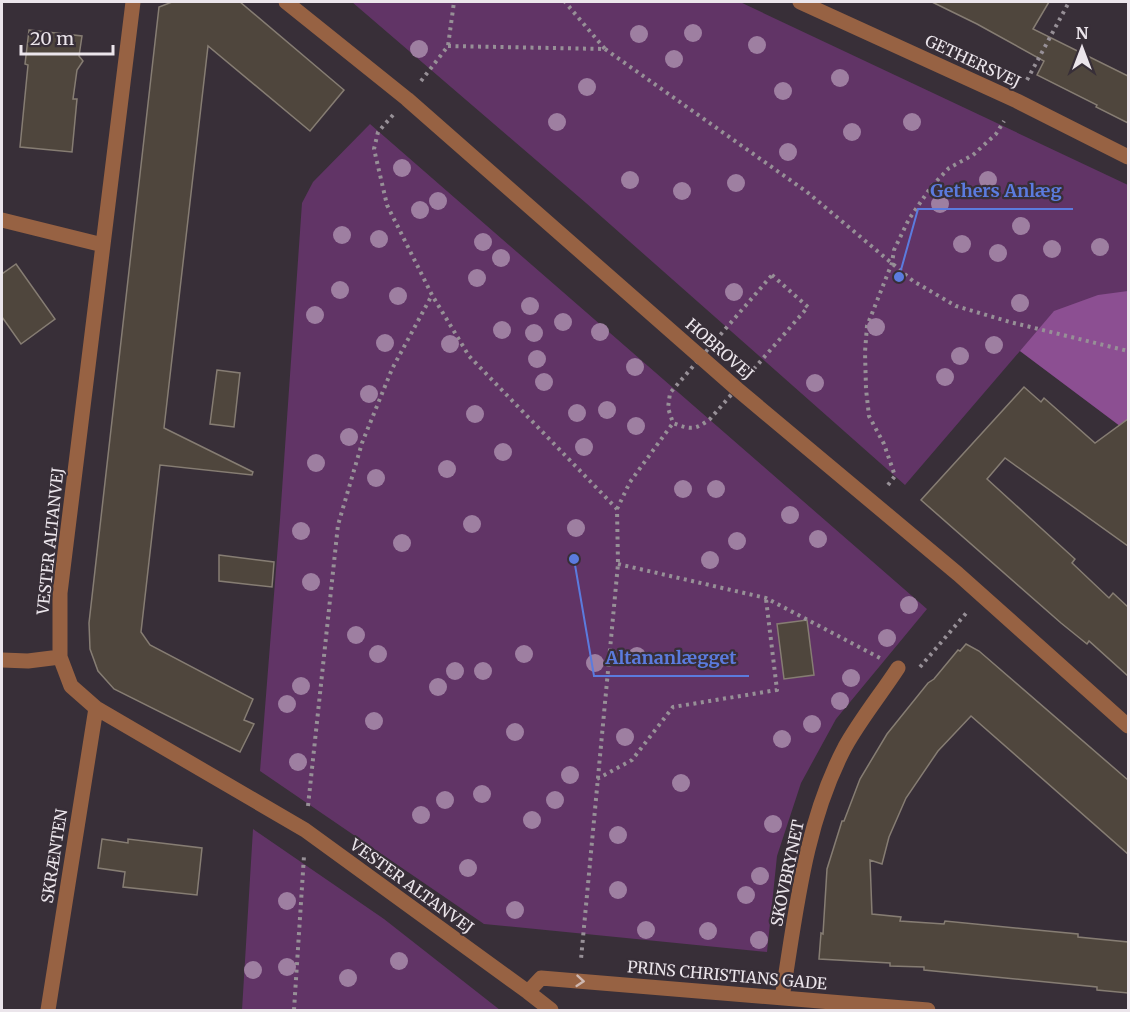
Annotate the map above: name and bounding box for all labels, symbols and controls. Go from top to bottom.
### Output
scale bar [21,18,112,56]
north arrow [1052,18,1112,78]
text: N [1076,23,1089,43]
text: 20 m [30,27,74,50]
street label: GETHERSVEJ [922,30,1024,92]
callout: Gethers Anlæg [918,173,1073,209]
text: Gethers Anlæg [930,179,1062,202]
street label: HOBROVEJ [682,314,758,384]
street label: VESTER ALTANVEJ [32,466,68,617]
callout: Altananlægget [594,640,749,676]
text: Altananlægget [604,646,737,669]
street label: SKRÆNTEN [37,807,71,905]
street label: SKOVBRYNET [766,818,808,928]
street label: VESTER ALTANVEJ [345,834,478,938]
street label: PRINS CHRISTIANS GADE [626,956,829,994]
one-way arrow [576,974,585,987]

